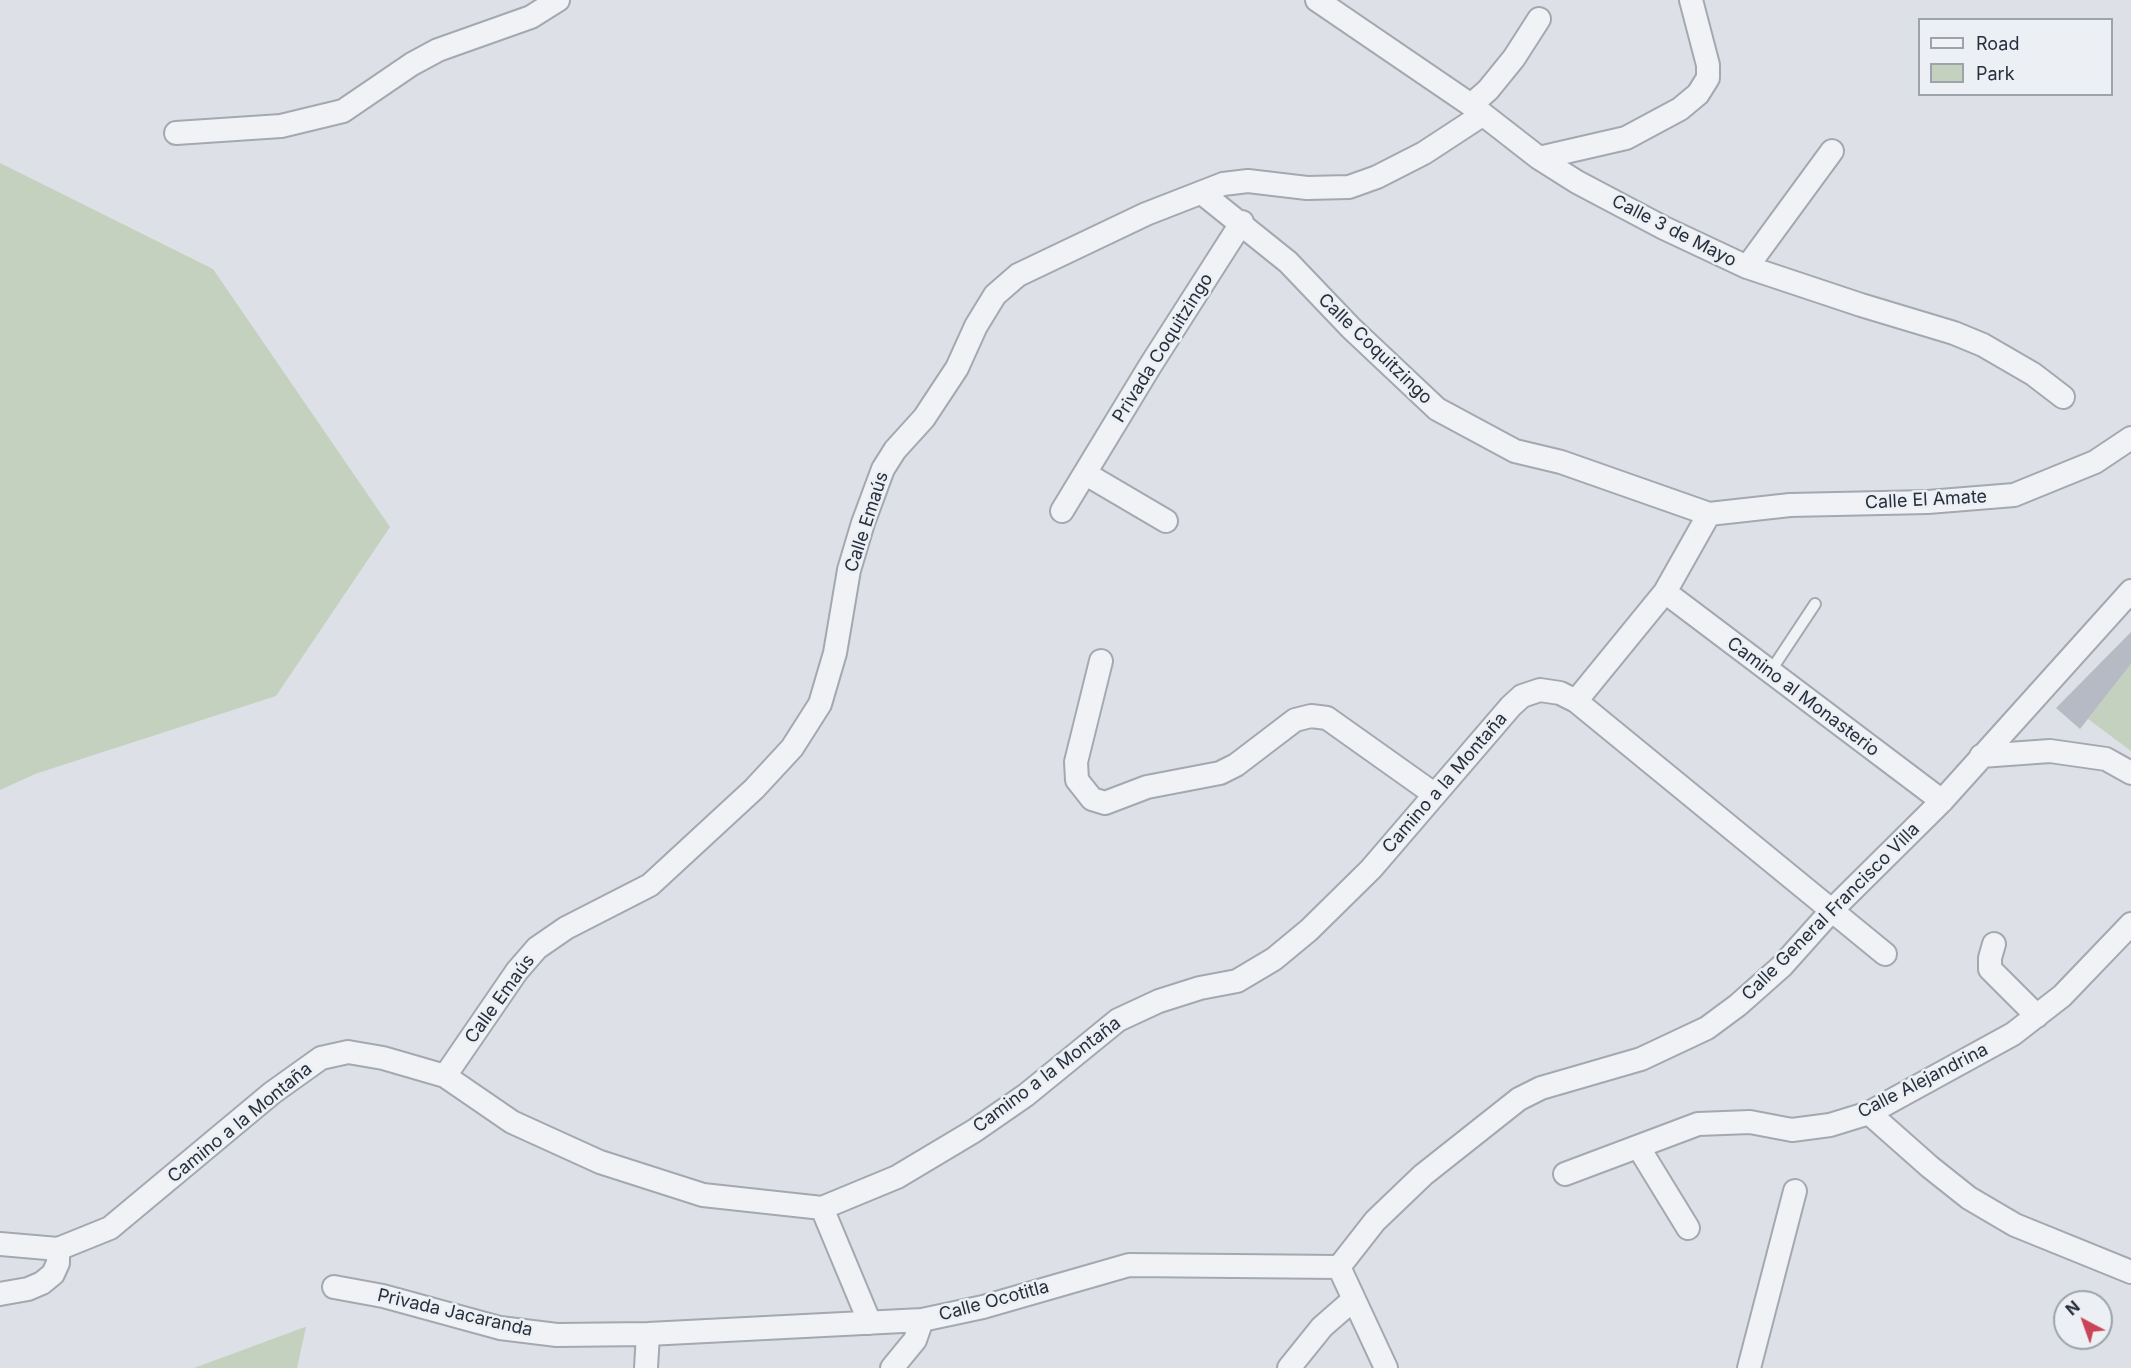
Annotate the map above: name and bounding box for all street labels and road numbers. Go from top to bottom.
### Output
street label: Calle 3 de Mayo [1608,190,1740,272]
street label: Privada Coquitzingo [1108,269,1218,427]
street label: Calle Coquitzingo [1313,289,1437,409]
street label: Calle Emaús [841,469,893,575]
street label: Calle El Amate [1864,486,1988,514]
street label: Camino al Monasterio [1723,633,1883,761]
street label: Camino a la Montaña [1378,708,1512,858]
street label: Calle General Francisco Villa [1738,819,1924,1005]
street label: Calle Emaús [461,950,539,1048]
street label: Camino a la Montaña [969,1012,1125,1138]
street label: Calle Alejandrina [1854,1039,1992,1123]
street label: Camino a la Montaña [164,1058,316,1188]
street label: Calle Ocotitla [937,1276,1051,1326]
street label: Privada Jacaranda [375,1285,535,1341]

